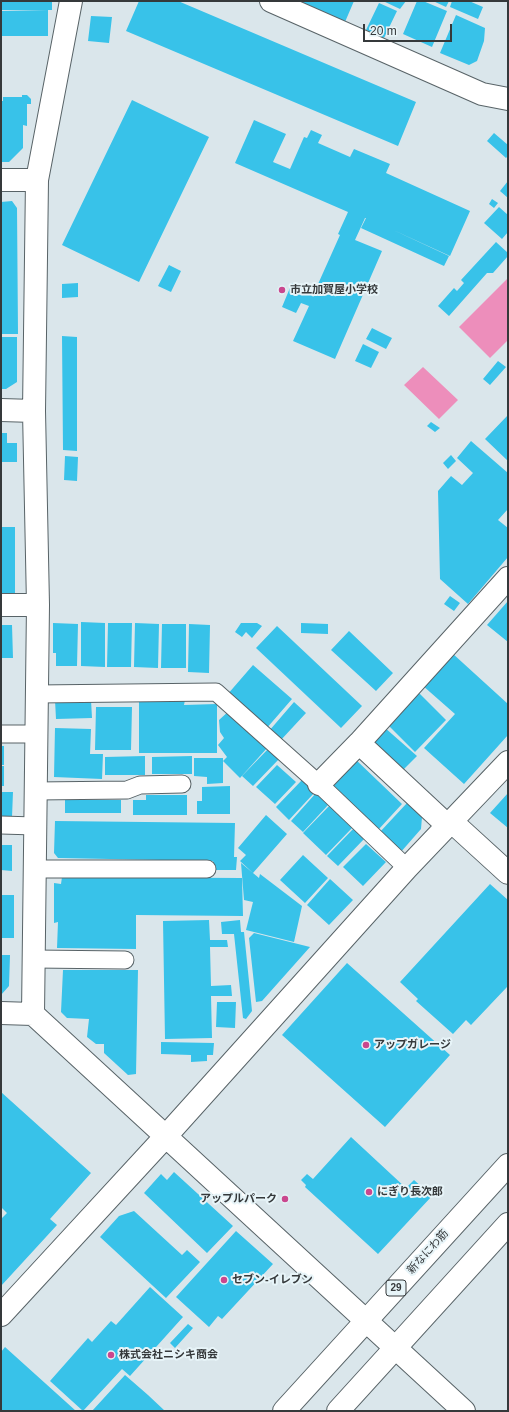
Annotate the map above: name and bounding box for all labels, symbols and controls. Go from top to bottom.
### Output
scale bar [365,16,454,42]
text: 20 m [370,24,397,38]
place label: 市立加賀屋小学校 [290,283,378,297]
marker: 市立加賀屋小学校 [277,285,287,295]
place label: アップガレージ [374,1038,451,1052]
marker: アップガレージ [361,1040,371,1050]
place label: にぎり長次郎 [377,1185,443,1199]
marker: にぎり長次郎 [364,1187,374,1197]
place label: アップルパーク [200,1192,277,1206]
marker: アップルパーク [280,1194,290,1204]
street label: 新なにわ筋 [405,1227,451,1277]
place label: セブン-イレブン [232,1273,313,1287]
marker: セブン-イレブン [219,1275,229,1285]
road number: 29 [386,1280,406,1296]
place label: 株式会社ニシキ商会 [119,1348,218,1362]
marker: 株式会社ニシキ商会 [106,1350,116,1360]

